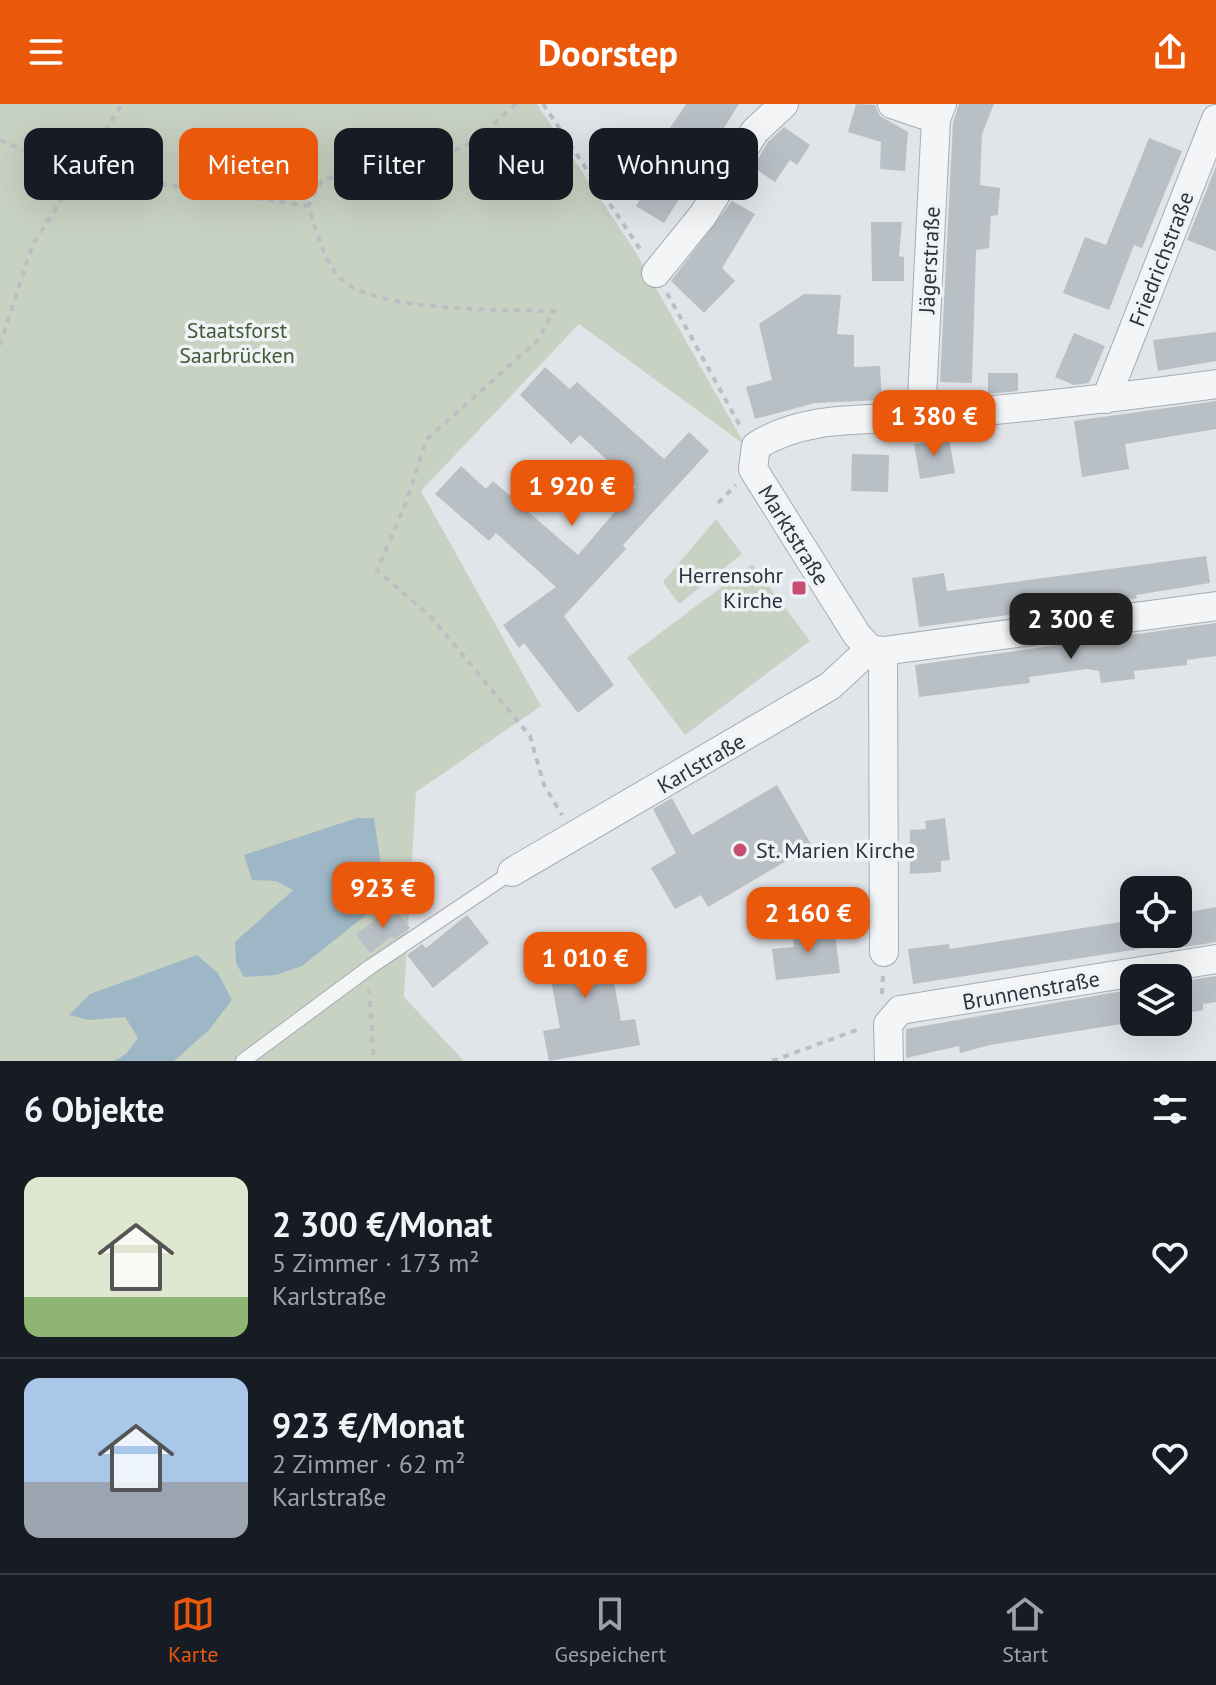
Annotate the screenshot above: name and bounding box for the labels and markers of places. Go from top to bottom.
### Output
pin: 1 380 € [860,390,1008,458]
pin: 1 920 € [498,460,646,528]
place label: Herrensohr Kirche [678,561,784,614]
marker: Herrensohr Kirche [790,579,808,597]
pin: 2 300 € [997,593,1145,661]
place label: St. Marien Kirche [756,836,915,864]
marker: St. Marien Kirche [731,841,749,859]
pin: 923 € [327,862,439,930]
pin: 2 160 € [734,887,882,955]
pin: 1 010 € [511,932,659,1000]

